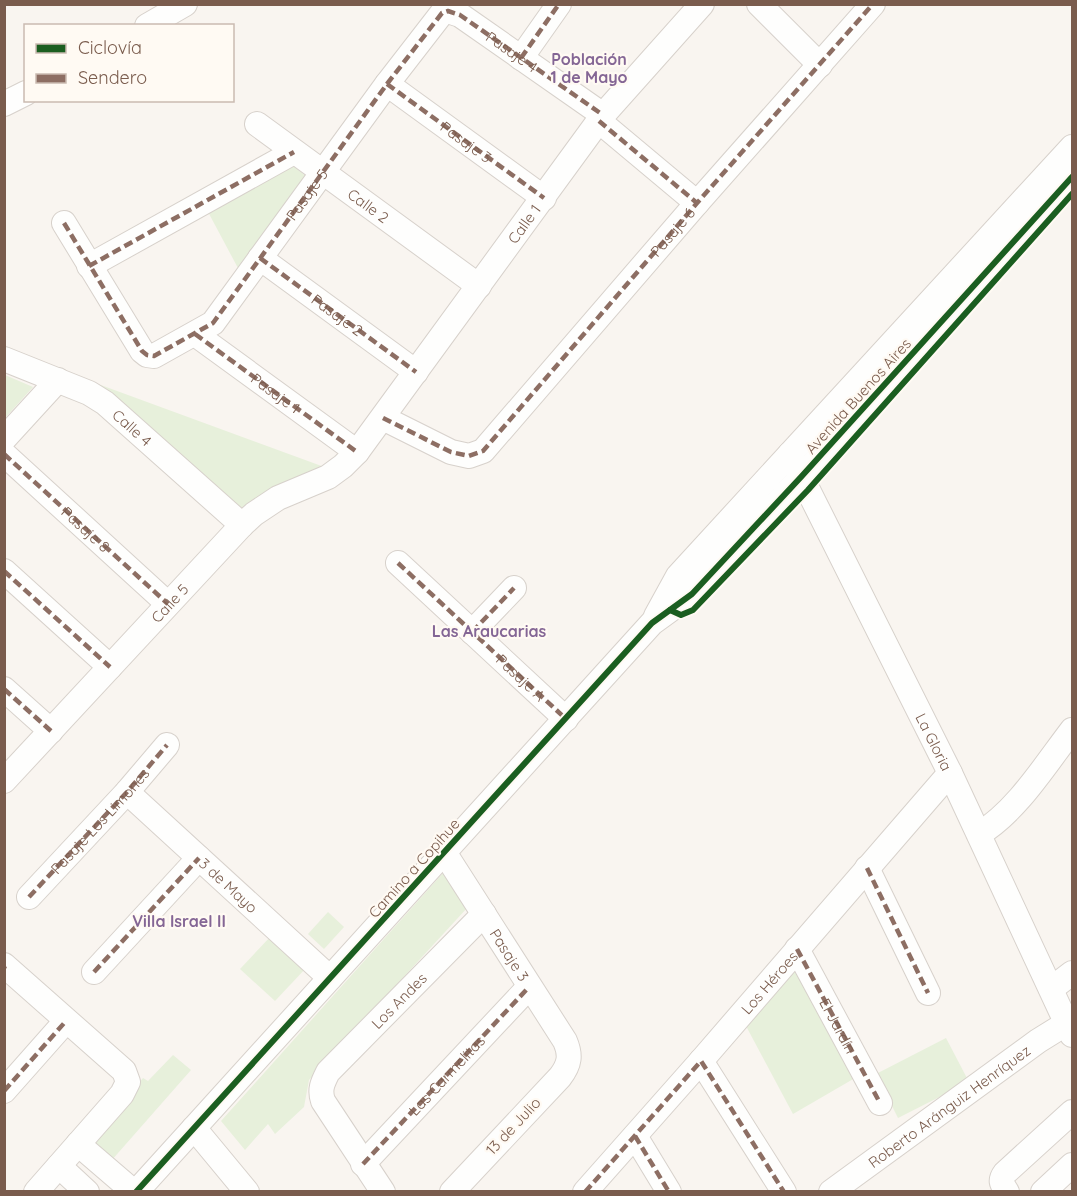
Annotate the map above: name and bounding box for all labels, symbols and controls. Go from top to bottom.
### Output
legend [24,24,234,102]
street label: Pasaje 4 [483,27,542,76]
text: Ciclovía [78,36,142,59]
district label: Población 1 de Mayo [550,49,628,87]
text: Sendero [78,66,147,89]
street label: Pasaje 3 [437,117,496,167]
street label: Pasaje 5 [282,165,332,224]
street label: Calle 2 [344,184,393,227]
street label: Calle 1 [503,200,544,247]
street label: Pasaje 6 [646,203,699,260]
street label: Pasaje 2 [308,290,367,340]
street label: Avenida Buenos Aires [801,334,915,458]
street label: Pasaje 1 [247,369,304,417]
street label: Calle 4 [109,405,156,450]
street label: Pasaje 8 [58,502,114,556]
street label: Calle 5 [147,580,192,627]
district label: Las Araucarias [432,621,546,641]
street label: Pasaje A [492,650,550,705]
street label: La Gloria [912,710,957,774]
street label: Pasaje Los Limones [46,764,153,878]
street label: Camino a Copihue [364,814,464,922]
street label: 3 de Mayo [196,854,262,917]
district label: Villa Israel II [132,911,226,931]
street label: Pasaje 3 [486,925,534,985]
street label: Los Héroes [736,947,802,1018]
street label: Los Andes [367,968,430,1032]
street label: El Jardín [816,995,861,1057]
street label: Las Carmelitas [404,1031,489,1119]
street label: Roberto Aránguiz Henríquez [864,1040,1034,1171]
street label: 13 de Julio [481,1093,545,1159]

